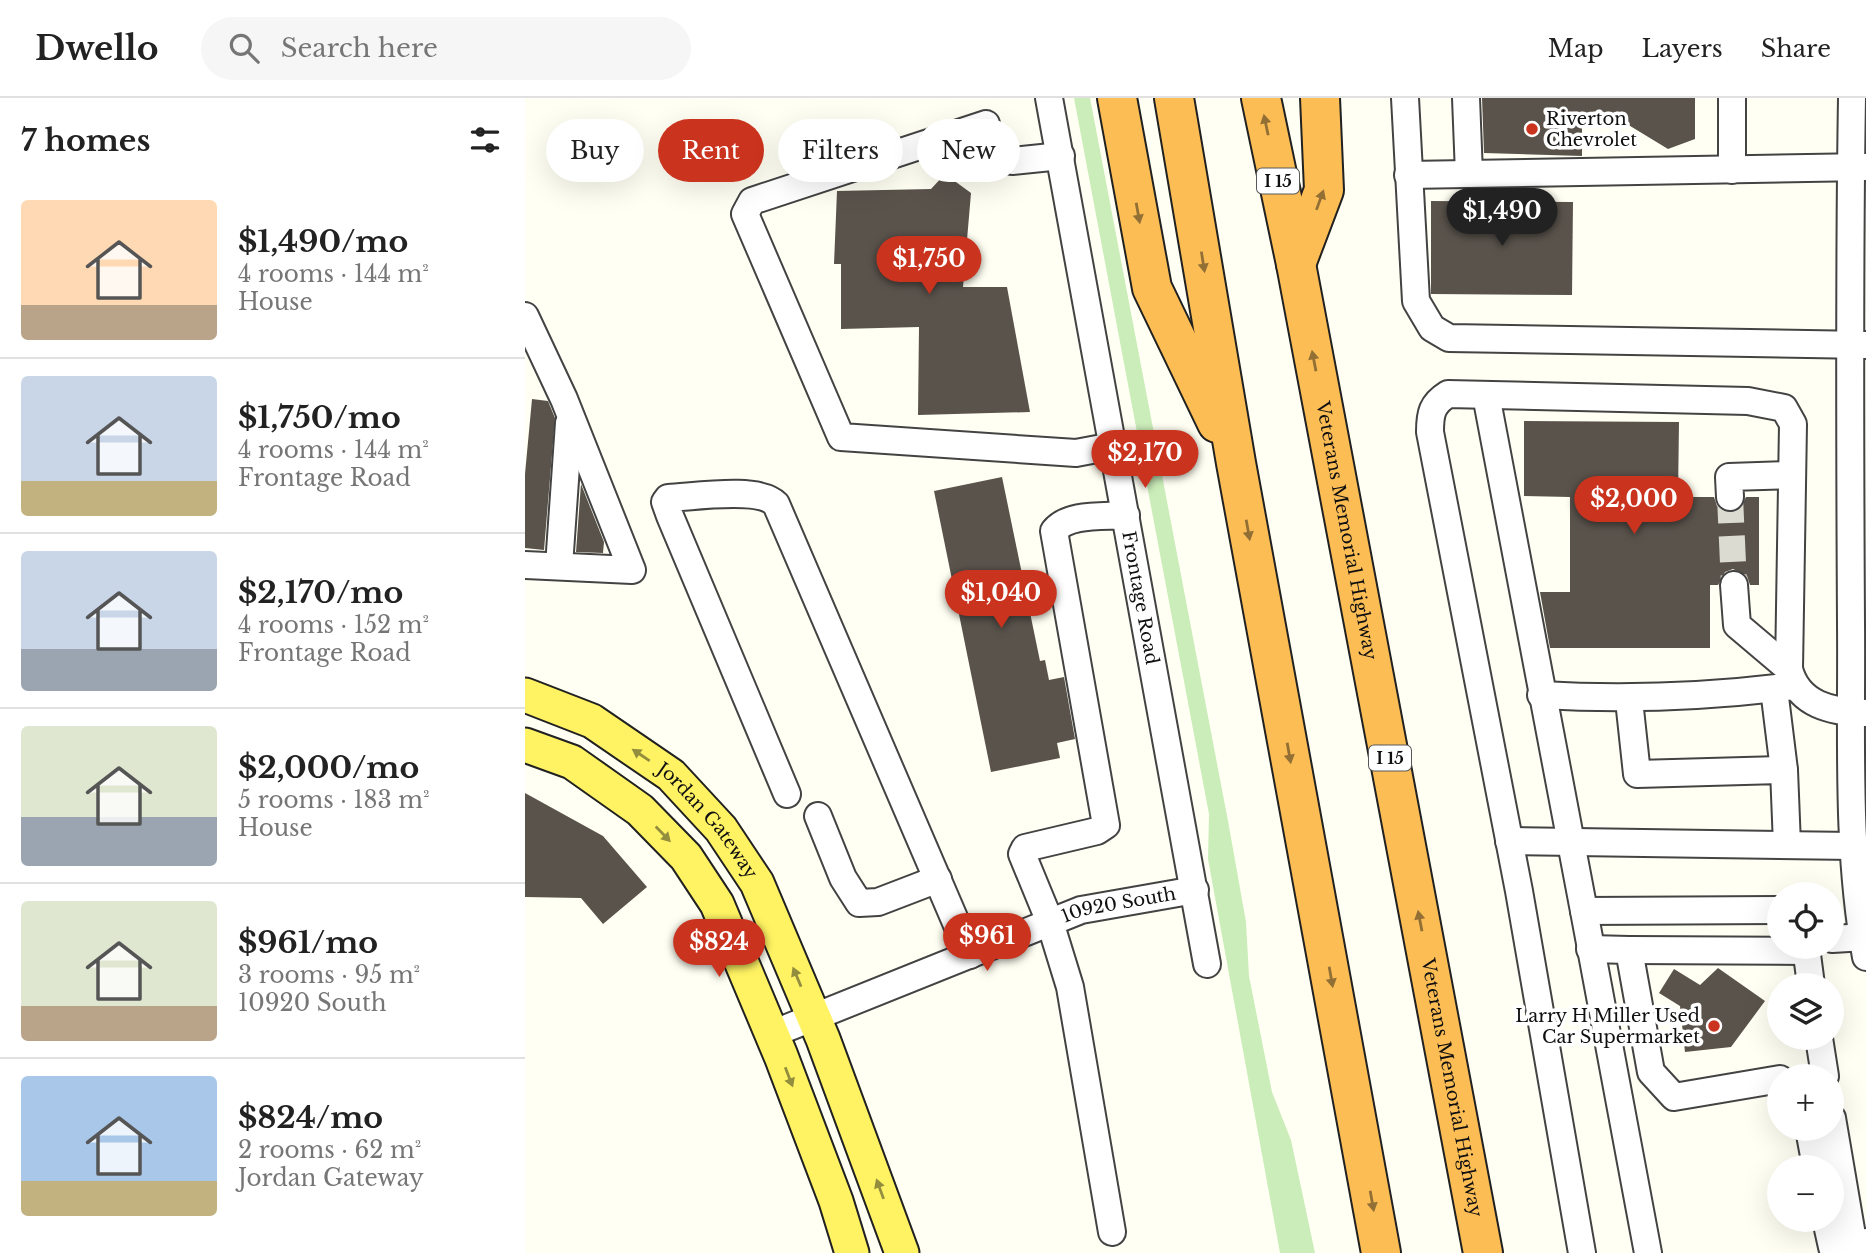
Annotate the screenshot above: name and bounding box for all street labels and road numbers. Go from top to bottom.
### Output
road number: I 15 [1257,169,1299,194]
street label: Veterans Memorial Highway [1311,399,1382,662]
street label: Frontage Road [1117,529,1163,666]
road number: I 15 [1369,746,1411,771]
street label: Jordan Gateway [651,757,762,883]
street label: 10920 South [1058,883,1178,928]
street label: Veterans Memorial Highway [1416,956,1487,1219]

